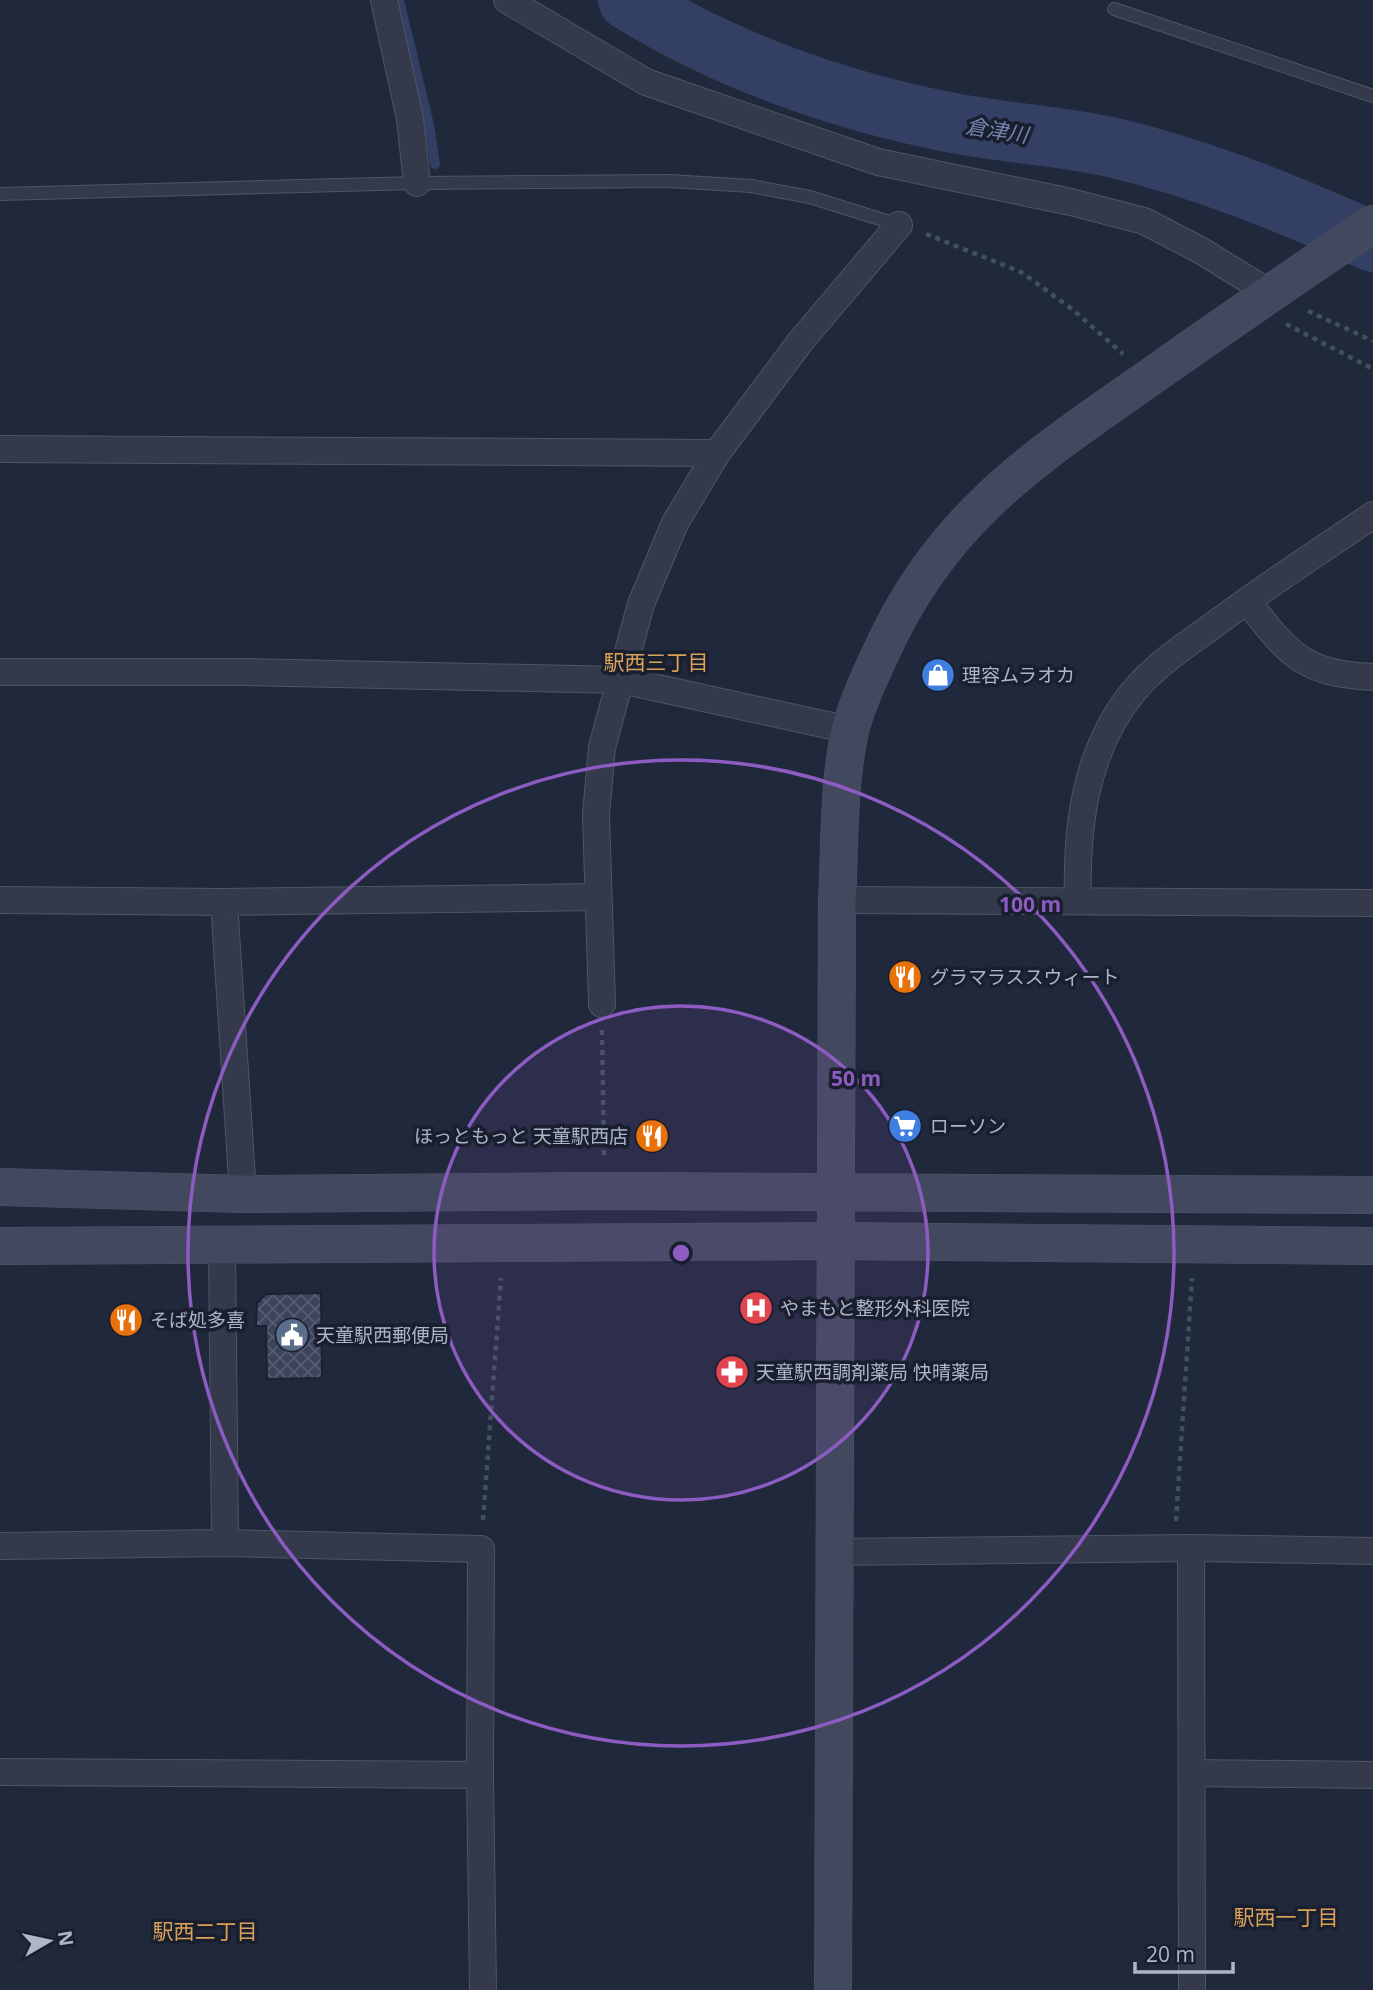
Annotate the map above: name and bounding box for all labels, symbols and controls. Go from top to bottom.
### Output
water label: 倉津川 [964,111,1032,149]
district label: 駅西三丁目 [604,648,709,676]
shop icon: 理容ムラオカ [919,656,957,694]
place label: 理容ムラオカ [962,662,1075,688]
text: 100 m [999,890,1061,918]
restaurant icon: グラマラススウィート [886,958,924,996]
place label: グラマラススウィート [930,964,1120,990]
text: 50 m [831,1064,881,1092]
supermarket icon: ローソン [886,1107,924,1145]
place label: ローソン [930,1113,1006,1139]
restaurant icon: ほっともっと 天童駅西店 [633,1117,671,1155]
place label: ほっともっと 天童駅西店 [414,1123,628,1149]
centre of rings [669,1241,693,1265]
hospital icon: やまもと整形外科医院 [737,1289,775,1327]
place label: やまもと整形外科医院 [780,1295,970,1321]
restaurant icon: そば処多喜 [107,1301,145,1339]
place label: そば処多喜 [150,1307,245,1333]
public building icon: 天童駅西郵便局 [273,1316,311,1354]
place label: 天童駅西郵便局 [316,1322,449,1348]
pharmacy icon: 天童駅西調剤薬局 快晴薬局 [713,1353,751,1391]
place label: 天童駅西調剤薬局 快晴薬局 [756,1359,989,1385]
district label: 駅西一丁目 [1234,1903,1339,1931]
north arrow [14,1906,84,1976]
district label: 駅西二丁目 [153,1917,258,1945]
text: N [52,1929,80,1948]
scale bar [1135,1930,1233,1974]
text: 20 m [1146,1940,1195,1968]

